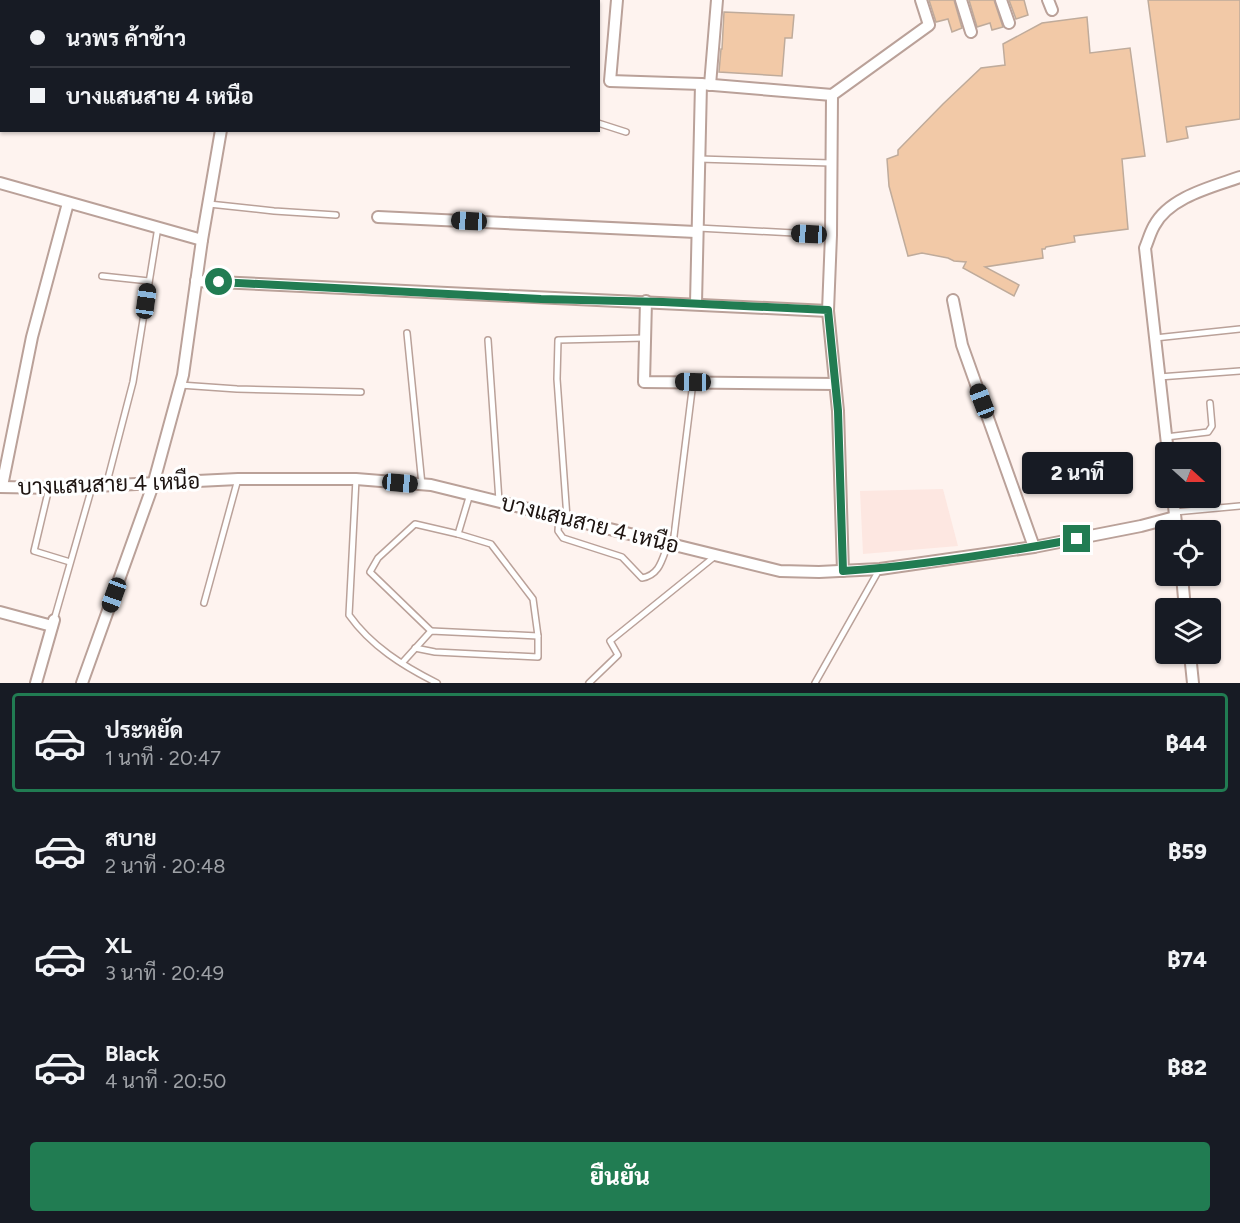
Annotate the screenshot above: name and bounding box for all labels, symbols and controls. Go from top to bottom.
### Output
text: นวพร ค้าข้าว [66,25,186,52]
text: บางแสนสาย 4 เหนือ [66,83,254,110]
car [451,211,487,231]
car [791,224,827,244]
route start [205,268,232,295]
car [135,282,157,320]
car [675,373,711,391]
car [967,381,997,421]
north arrow [1155,442,1221,508]
map controls [1155,442,1221,664]
callout: 2 นาที [1022,452,1132,494]
text: 2 นาที [1051,461,1104,485]
street label: บางแสนสาย 4 เหนือ [17,467,201,501]
car [381,472,419,494]
street label: บางแสนสาย 4 เหนือ [498,489,682,559]
button: locate [1155,520,1221,586]
route end [1063,525,1090,552]
car [99,575,129,615]
button: layers [1155,598,1221,664]
icon: car [33,716,87,770]
text: ประหยัด [105,717,183,744]
text: ฿44 [1166,730,1207,757]
text: 1 นาที · 20:47 [105,746,221,770]
icon: car [33,824,87,878]
text: สบาย [105,825,157,852]
text: ฿59 [1168,838,1207,865]
text: 2 นาที · 20:48 [105,854,225,878]
icon: car [33,932,87,986]
text: XL [105,932,132,959]
text: ฿74 [1167,946,1207,973]
text: 3 นาที · 20:49 [105,961,224,985]
icon: car [33,1040,87,1094]
text: Black [105,1040,159,1067]
text: ฿82 [1167,1054,1207,1081]
text: 4 นาที · 20:50 [105,1069,226,1093]
button: ยืนยัน [30,1142,1210,1211]

